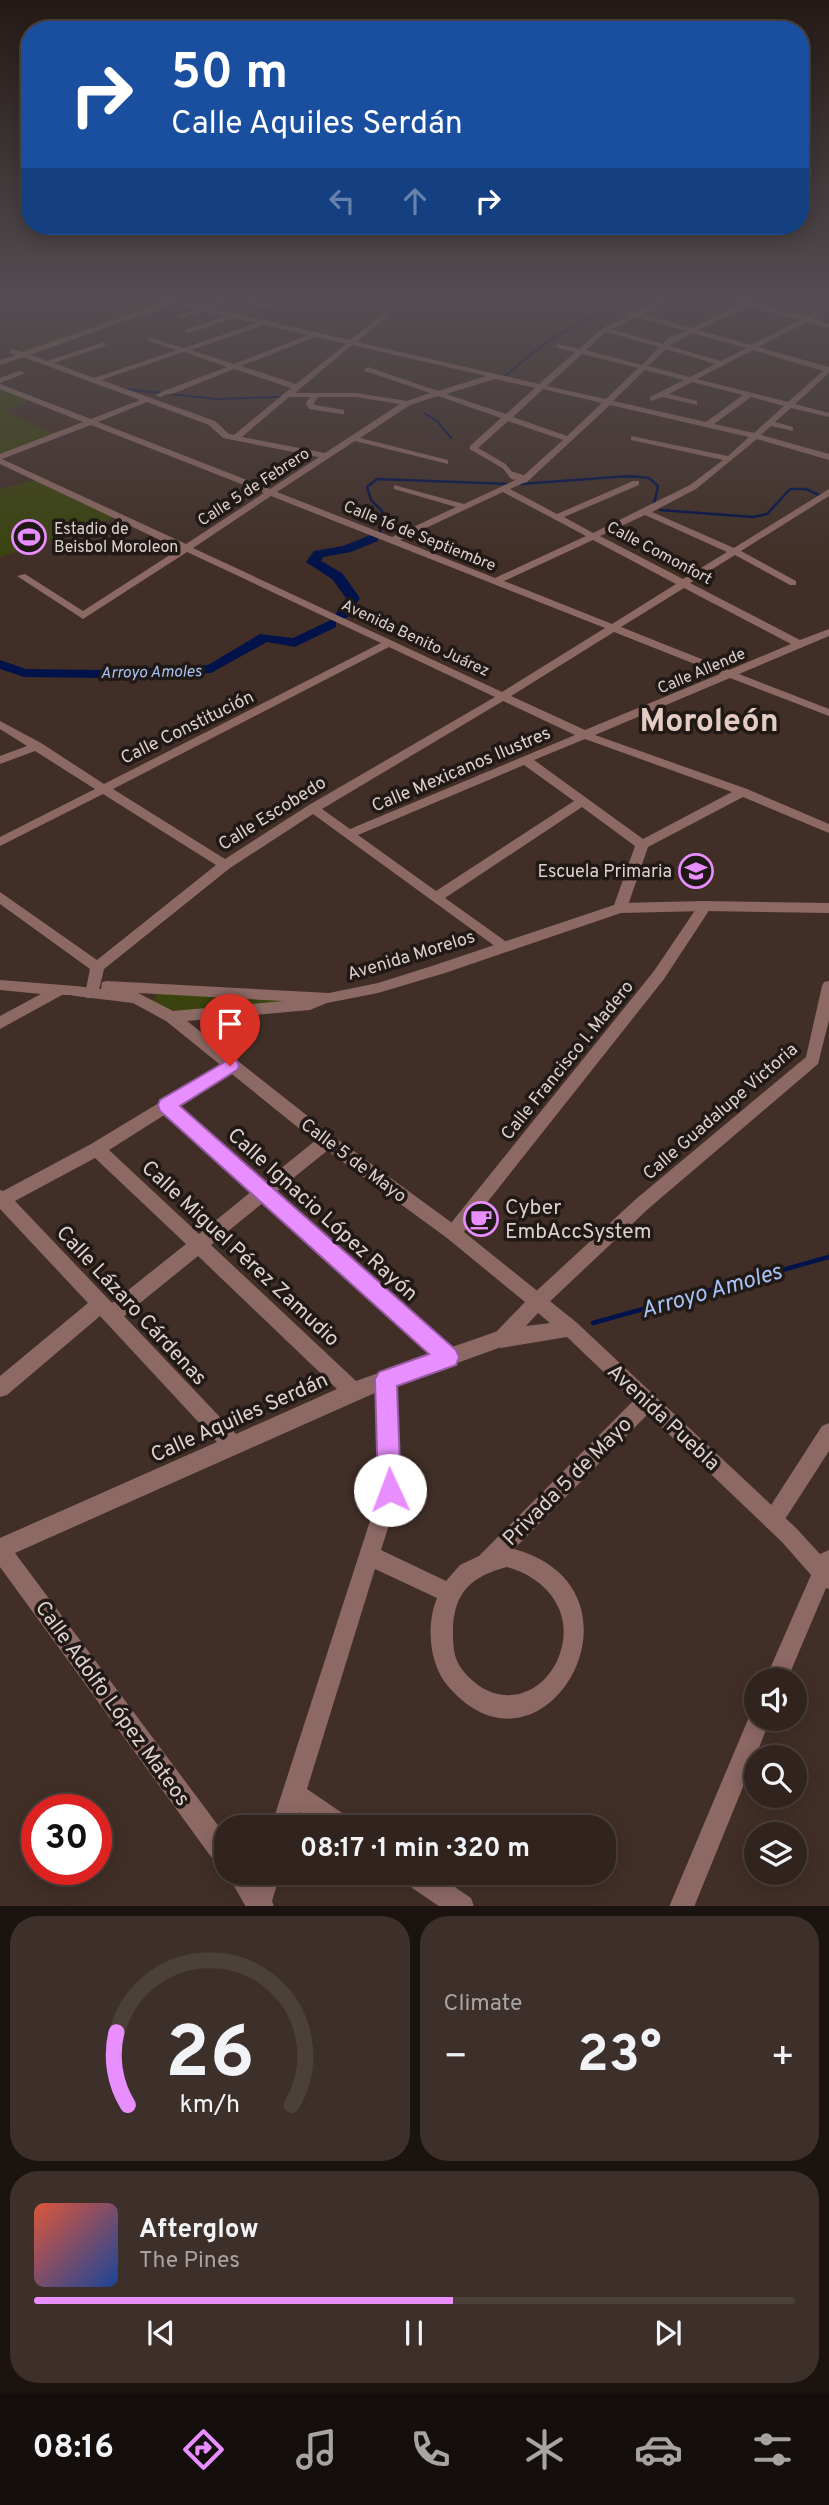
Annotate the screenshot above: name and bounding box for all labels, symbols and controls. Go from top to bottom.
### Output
text: 50 m [171,44,288,106]
icon: right [56,49,147,140]
text: Calle Aquiles Serdán [171,105,463,145]
icon: left [323,182,361,220]
icon: ahead [396,182,434,220]
icon: right [469,182,507,220]
street label: Calle 5 de Febrero [194,444,314,531]
street label: Calle 16 de Septiembre [340,497,498,577]
sports icon: Estadio de Beisbol Moroleon [10,518,48,556]
street label: Calle Comonfort [603,518,715,590]
place label: Estadio de Beisbol Moroleon [54,520,178,558]
street label: Avenida Benito Juárez [338,596,492,682]
street label: Calle Allende [655,644,749,699]
water label: Arroyo Amoles [100,662,203,684]
street label: Calle Constitución [117,686,258,771]
district label: Moroleón [639,703,779,743]
street label: Calle Mexicanos Ilustres [369,722,555,819]
street label: Calle Escobedo [215,772,331,857]
school or university icon: Escuela Primaria [677,852,715,890]
place label: Escuela Primaria [538,861,672,884]
street label: Avenida Morelos [345,926,478,987]
street label: Calle Francisco I. Madero [497,976,640,1145]
pin [200,994,260,1066]
icon: arrive [211,1005,249,1043]
street label: Calle Guadalupe Victoria [639,1039,803,1186]
street label: Calle 5 de Mayo [296,1114,411,1209]
street label: Calle Ignacio López Rayón [221,1122,423,1308]
street label: Calle Miguel Pérez Zamudio [135,1155,345,1353]
place label: Cyber EmbAccSystem [505,1195,652,1246]
cafe icon: Cyber EmbAccSystem [462,1200,500,1238]
street label: Calle Lázaro Cárdenas [50,1220,212,1392]
water label: Arroyo Amoles [638,1258,786,1326]
street label: Avenida Puebla [601,1359,725,1477]
street label: Calle Aquiles Serdán [147,1367,333,1470]
street label: Privada 5 de Mayo [498,1412,638,1552]
position arrow [353,1453,427,1527]
street label: Calle Adolfo López Mateos [28,1596,195,1812]
map controls [744,1668,807,1885]
button: sound [744,1668,807,1731]
button: search [744,1745,807,1808]
speed limit sign: 30 [21,1794,112,1885]
button: layers [744,1822,807,1885]
text: 08:17 · 1 min · 320 m [300,1833,530,1866]
text: Climate [444,1990,522,2019]
text: 26 [165,2011,254,2103]
text: 23° [577,2024,662,2090]
text: − [444,2034,468,2083]
text: + [770,2034,795,2083]
text: km/h [179,2089,240,2121]
text: Afterglow [139,2214,259,2247]
text: The Pines [139,2247,240,2276]
icon: previous [142,2314,180,2352]
icon: pause [395,2314,433,2352]
icon: next [649,2314,687,2352]
icon: directions [179,2425,228,2474]
icon: music [292,2425,341,2474]
icon: phone [406,2425,455,2474]
icon: climate [520,2425,569,2474]
icon: car [634,2425,683,2474]
icon: filters [748,2425,797,2474]
text: 08:16 [32,2429,114,2469]

